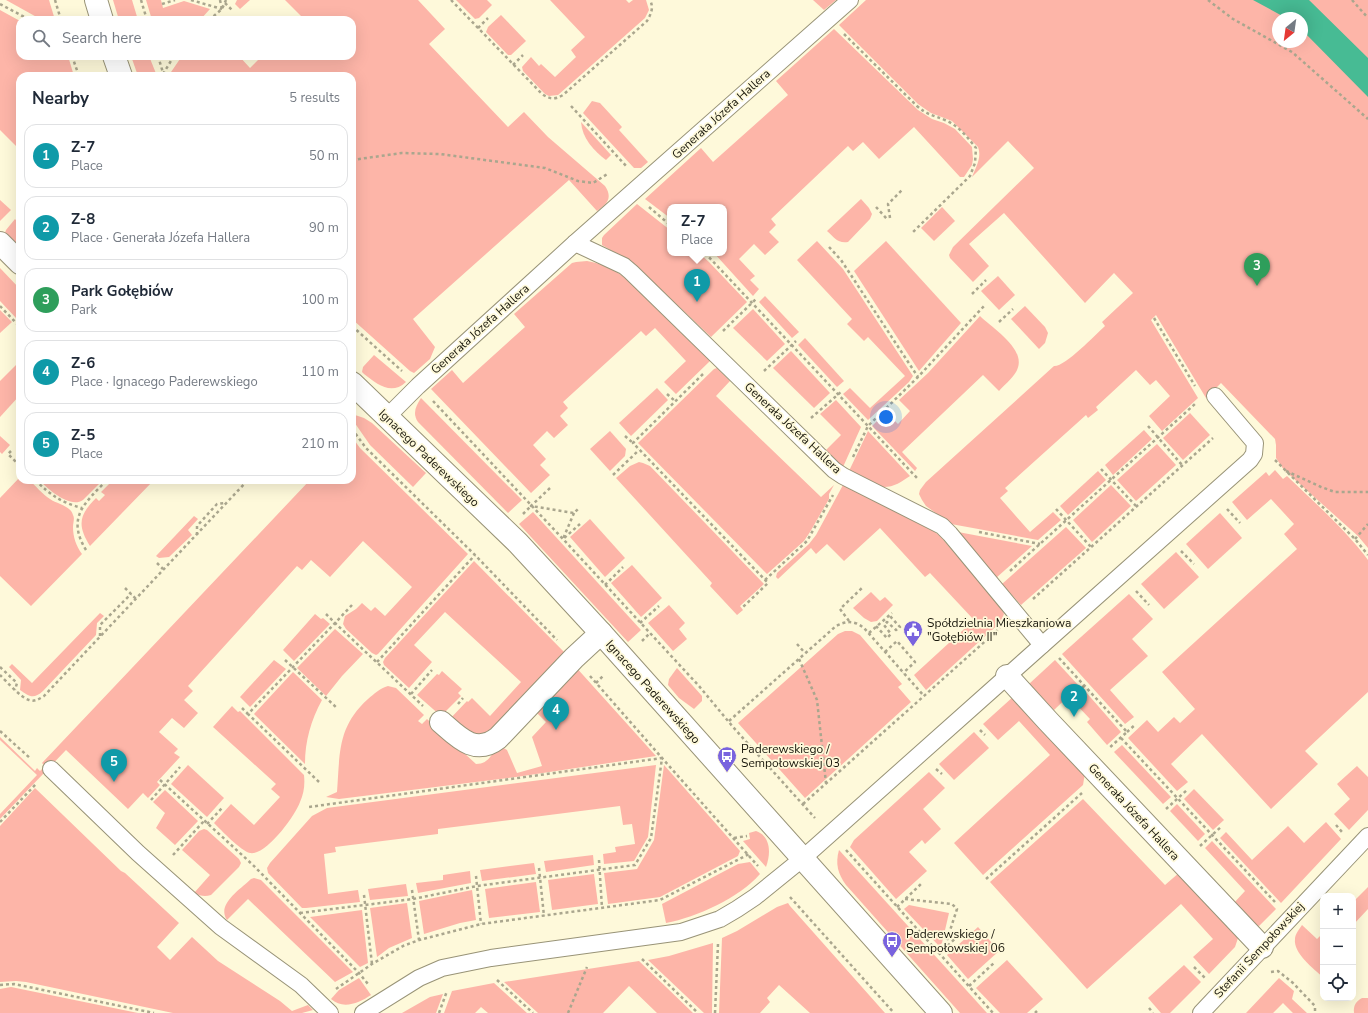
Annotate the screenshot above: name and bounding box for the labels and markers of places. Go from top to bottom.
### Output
pin: 3 [1244,253,1270,286]
pin: 1 [684,269,710,302]
place label: Spółdzielnia Mieszkaniowa "Gołębiów II" [927,615,1071,645]
public building icon: Spółdzielnia Mieszkaniowa "Gołębiów II" [902,619,924,647]
pin: 2 [1061,684,1087,717]
pin: 4 [543,697,569,730]
place label: Paderewskiego / Sempołowskiej 03 [741,741,840,771]
bus stop icon: Paderewskiego / Sempołowskiej 03 [716,745,738,773]
pin: 5 [101,749,127,782]
place label: Paderewskiego / Sempołowskiej 06 [906,926,1005,956]
bus stop icon: Paderewskiego / Sempołowskiej 06 [881,930,903,958]

